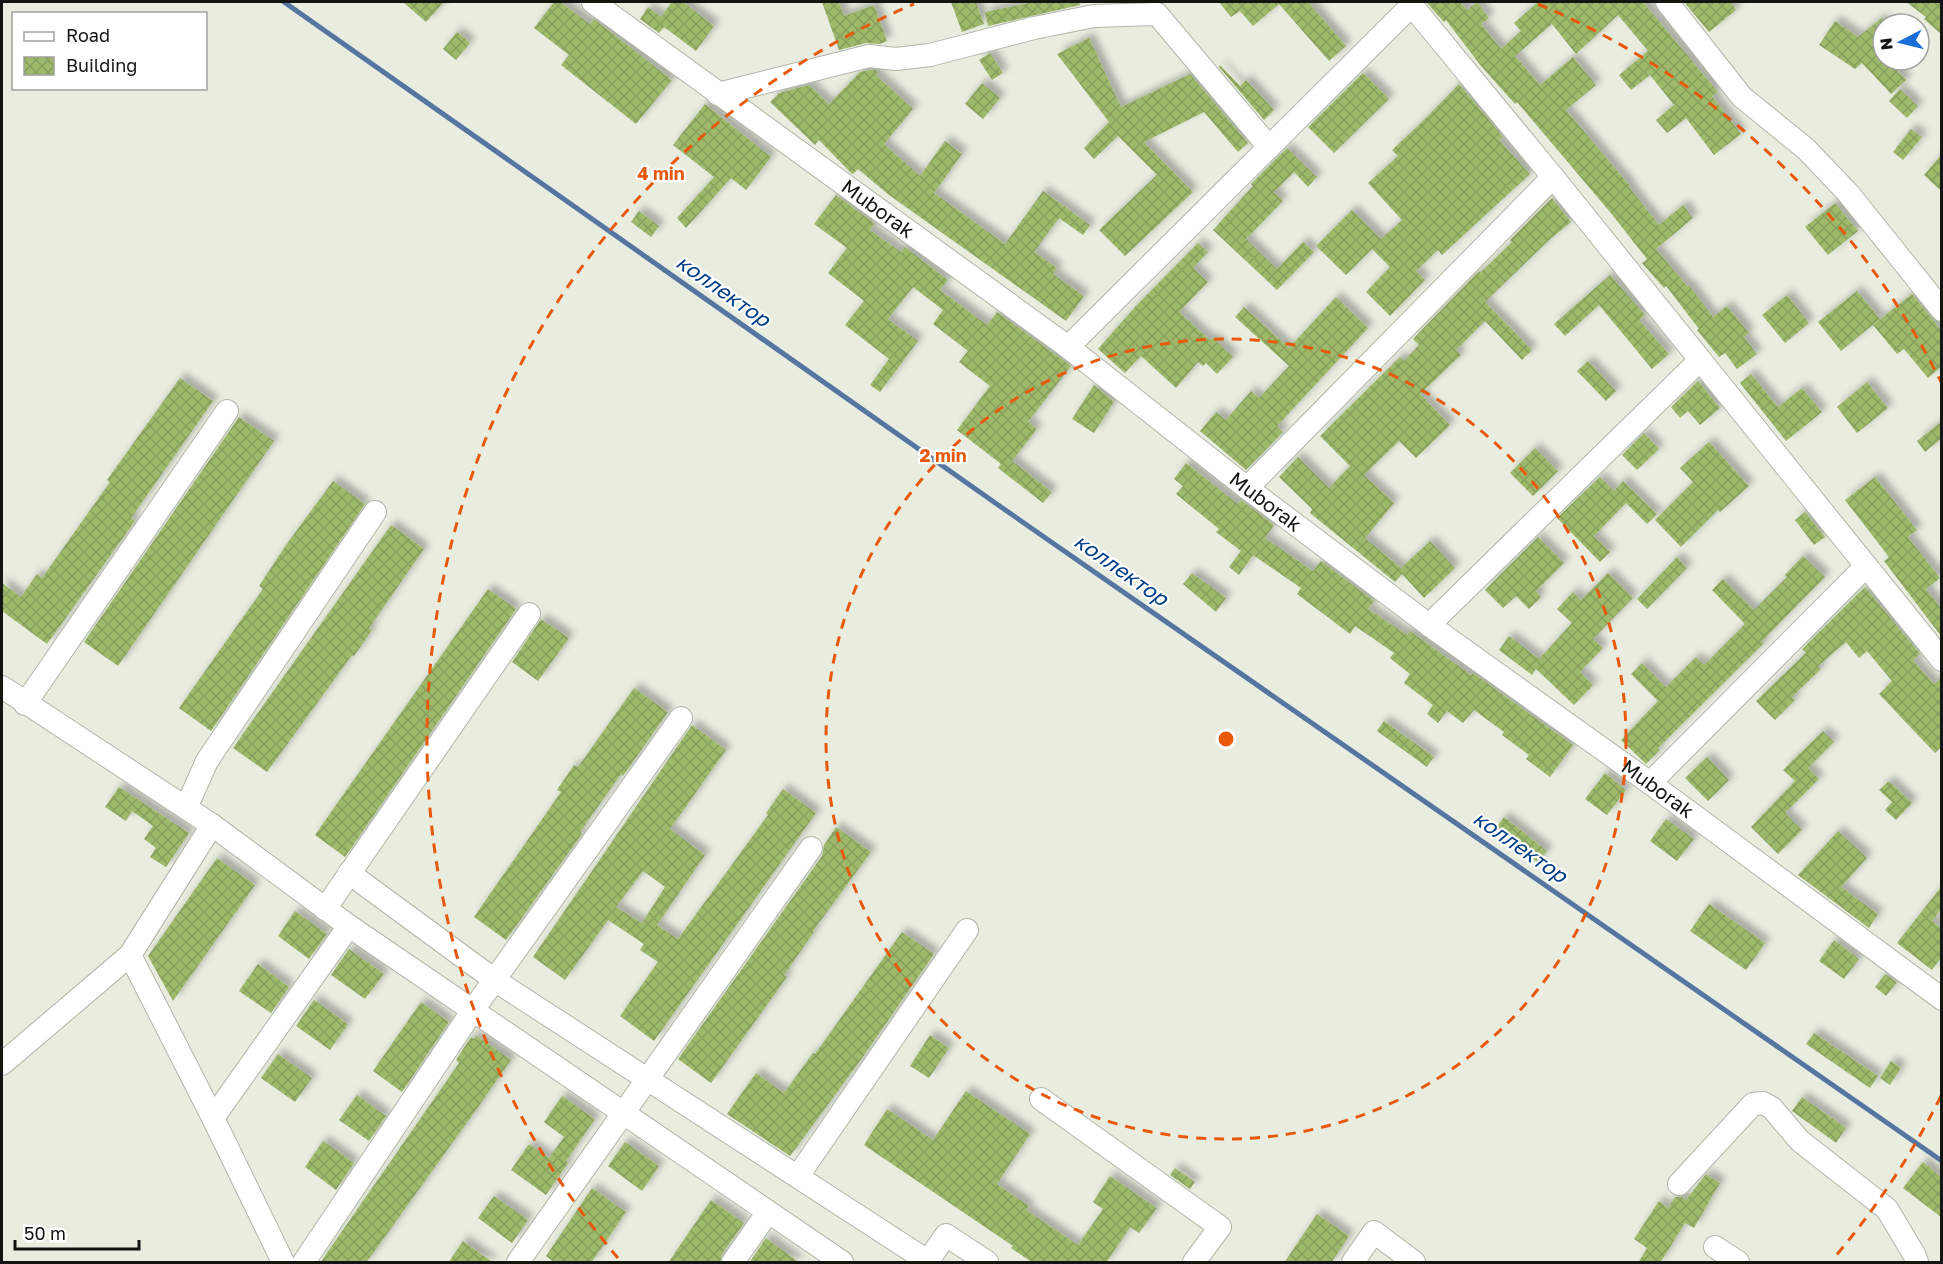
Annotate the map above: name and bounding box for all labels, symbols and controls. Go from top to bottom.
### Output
legend [12,12,207,90]
north arrow [1871,12,1931,72]
text: Road [66,24,110,46]
text: N [1875,37,1897,51]
text: Building [66,54,137,76]
text: 4 min [637,162,685,184]
street label: Muborak [837,174,919,242]
water label: коллектор [672,248,777,333]
text: 2 min [919,444,967,466]
street label: Muborak [1225,466,1307,536]
water label: коллектор [1070,527,1175,612]
centre of rings [1216,729,1236,749]
street label: Muborak [1617,754,1699,822]
water label: коллектор [1469,804,1574,889]
scale bar [15,1213,140,1251]
text: 50 m [24,1222,66,1244]

